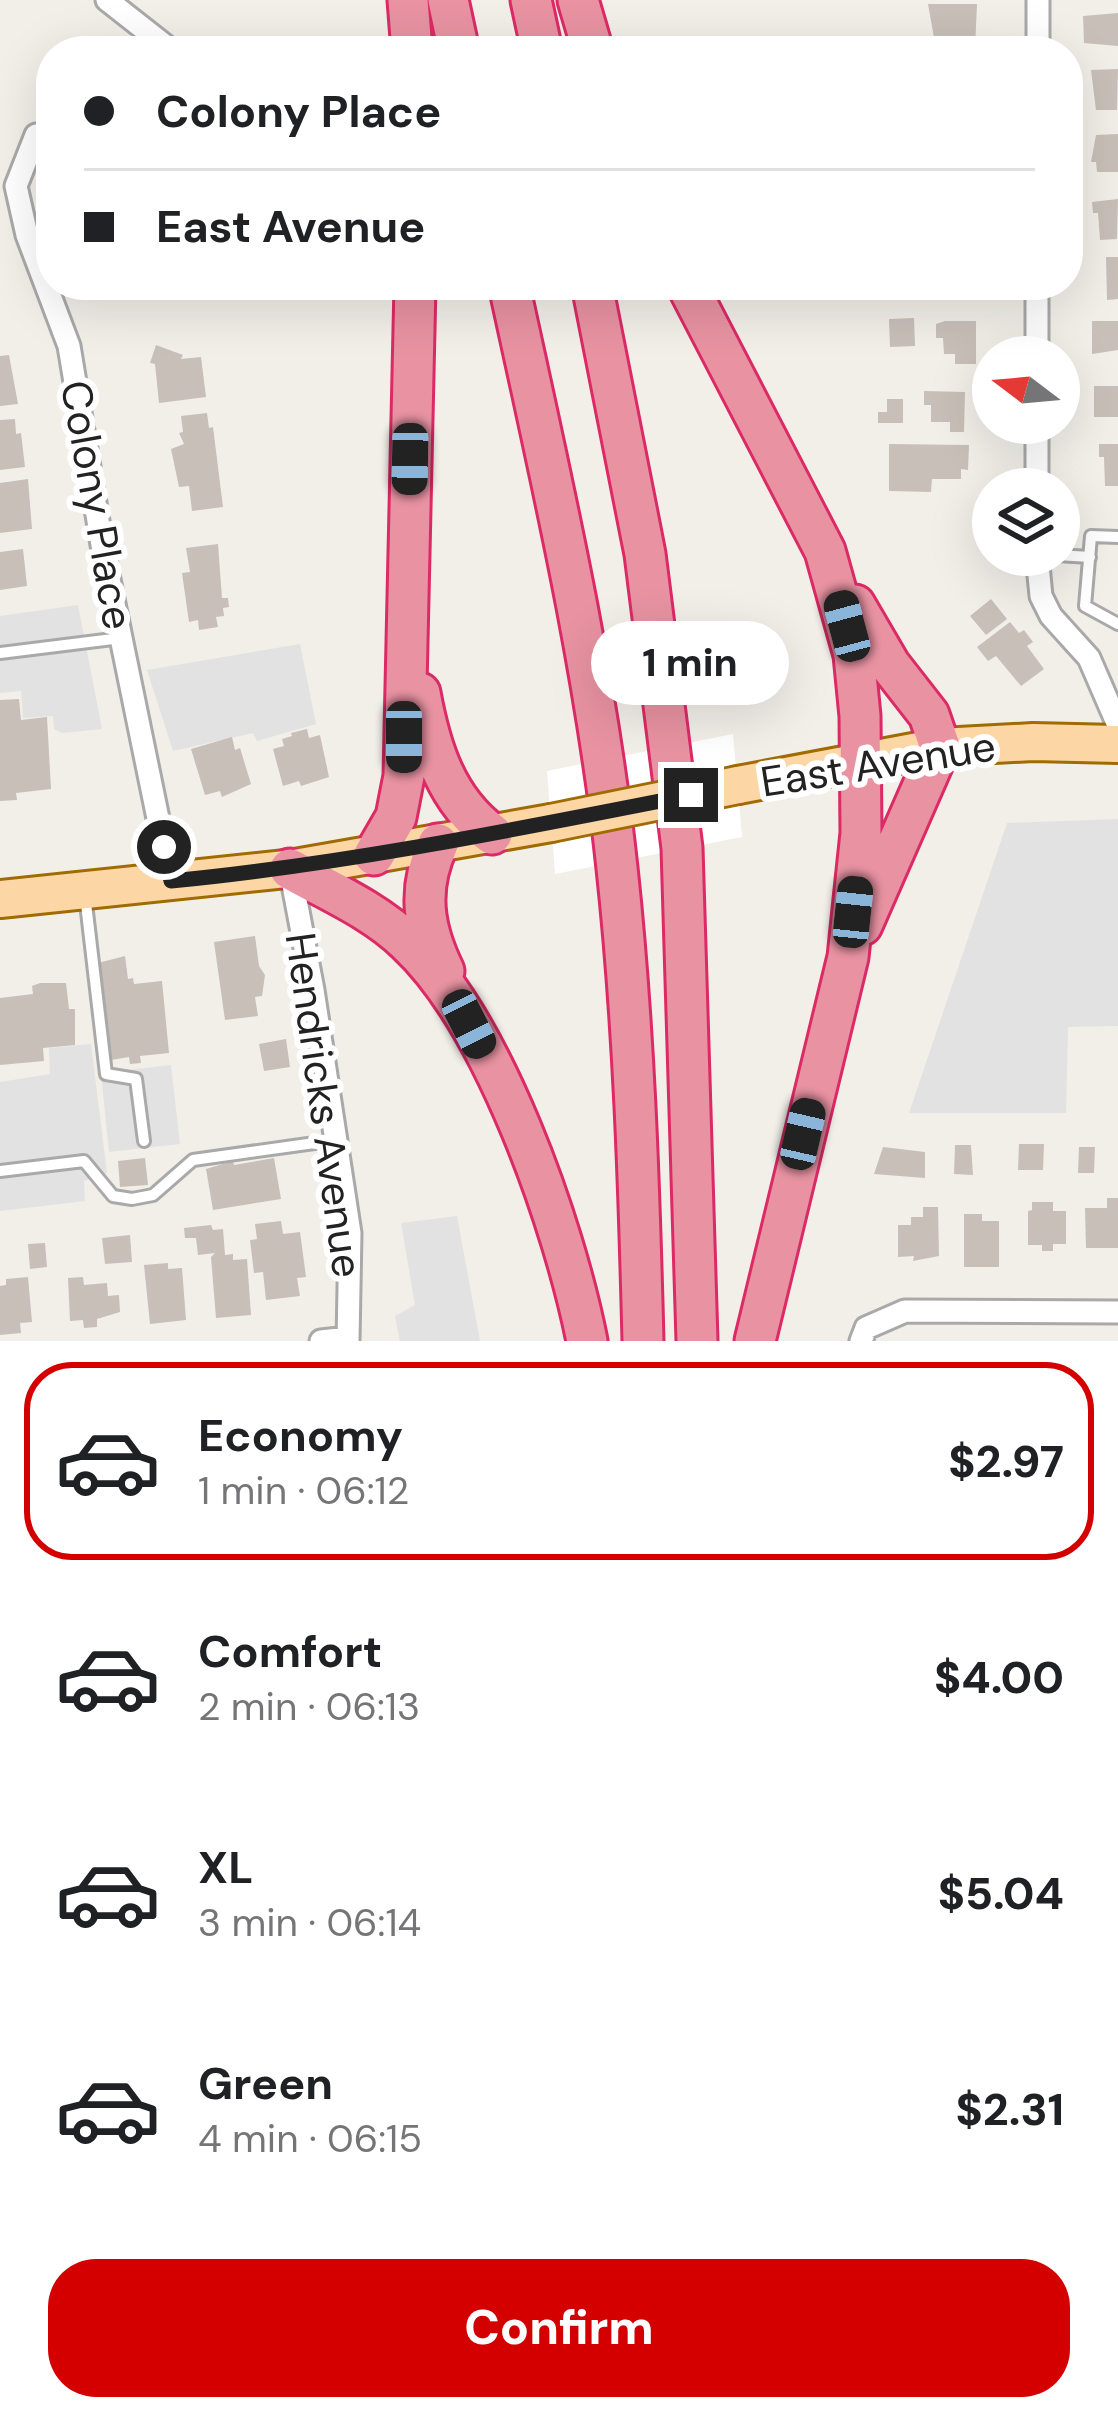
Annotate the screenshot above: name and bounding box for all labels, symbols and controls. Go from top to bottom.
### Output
text: Colony Place [156,82,441,141]
text: East Avenue [156,197,425,256]
north arrow [972,336,1080,444]
map controls [972,336,1080,576]
street label: Colony Place [48,376,146,634]
car [391,423,429,495]
button: layers [972,468,1080,576]
car [820,587,874,665]
callout: 1 min [592,621,790,705]
text: 1 min [642,637,738,688]
car [386,701,422,773]
street label: East Avenue [757,718,999,810]
route end [664,768,718,822]
route start [137,820,191,874]
car [831,874,875,950]
street label: Hendricks Avenue [273,929,375,1281]
car [437,984,501,1064]
car [777,1095,829,1173]
text: Economy [198,1406,403,1465]
icon: car [54,1407,162,1515]
text: $2.97 [948,1432,1064,1491]
text: 1 min · 06:12 [198,1465,409,1516]
text: Comfort [198,1622,382,1681]
icon: car [54,1623,162,1731]
text: $4.00 [934,1648,1064,1707]
text: 2 min · 06:13 [198,1681,420,1732]
text: XL [198,1838,253,1897]
icon: car [54,1839,162,1947]
text: $5.04 [938,1864,1064,1923]
text: 3 min · 06:14 [198,1897,421,1948]
text: Green [198,2054,333,2113]
icon: car [54,2055,162,2163]
text: $2.31 [956,2080,1064,2139]
text: 4 min · 06:15 [198,2113,422,2164]
button: Confirm [48,2259,1070,2397]

